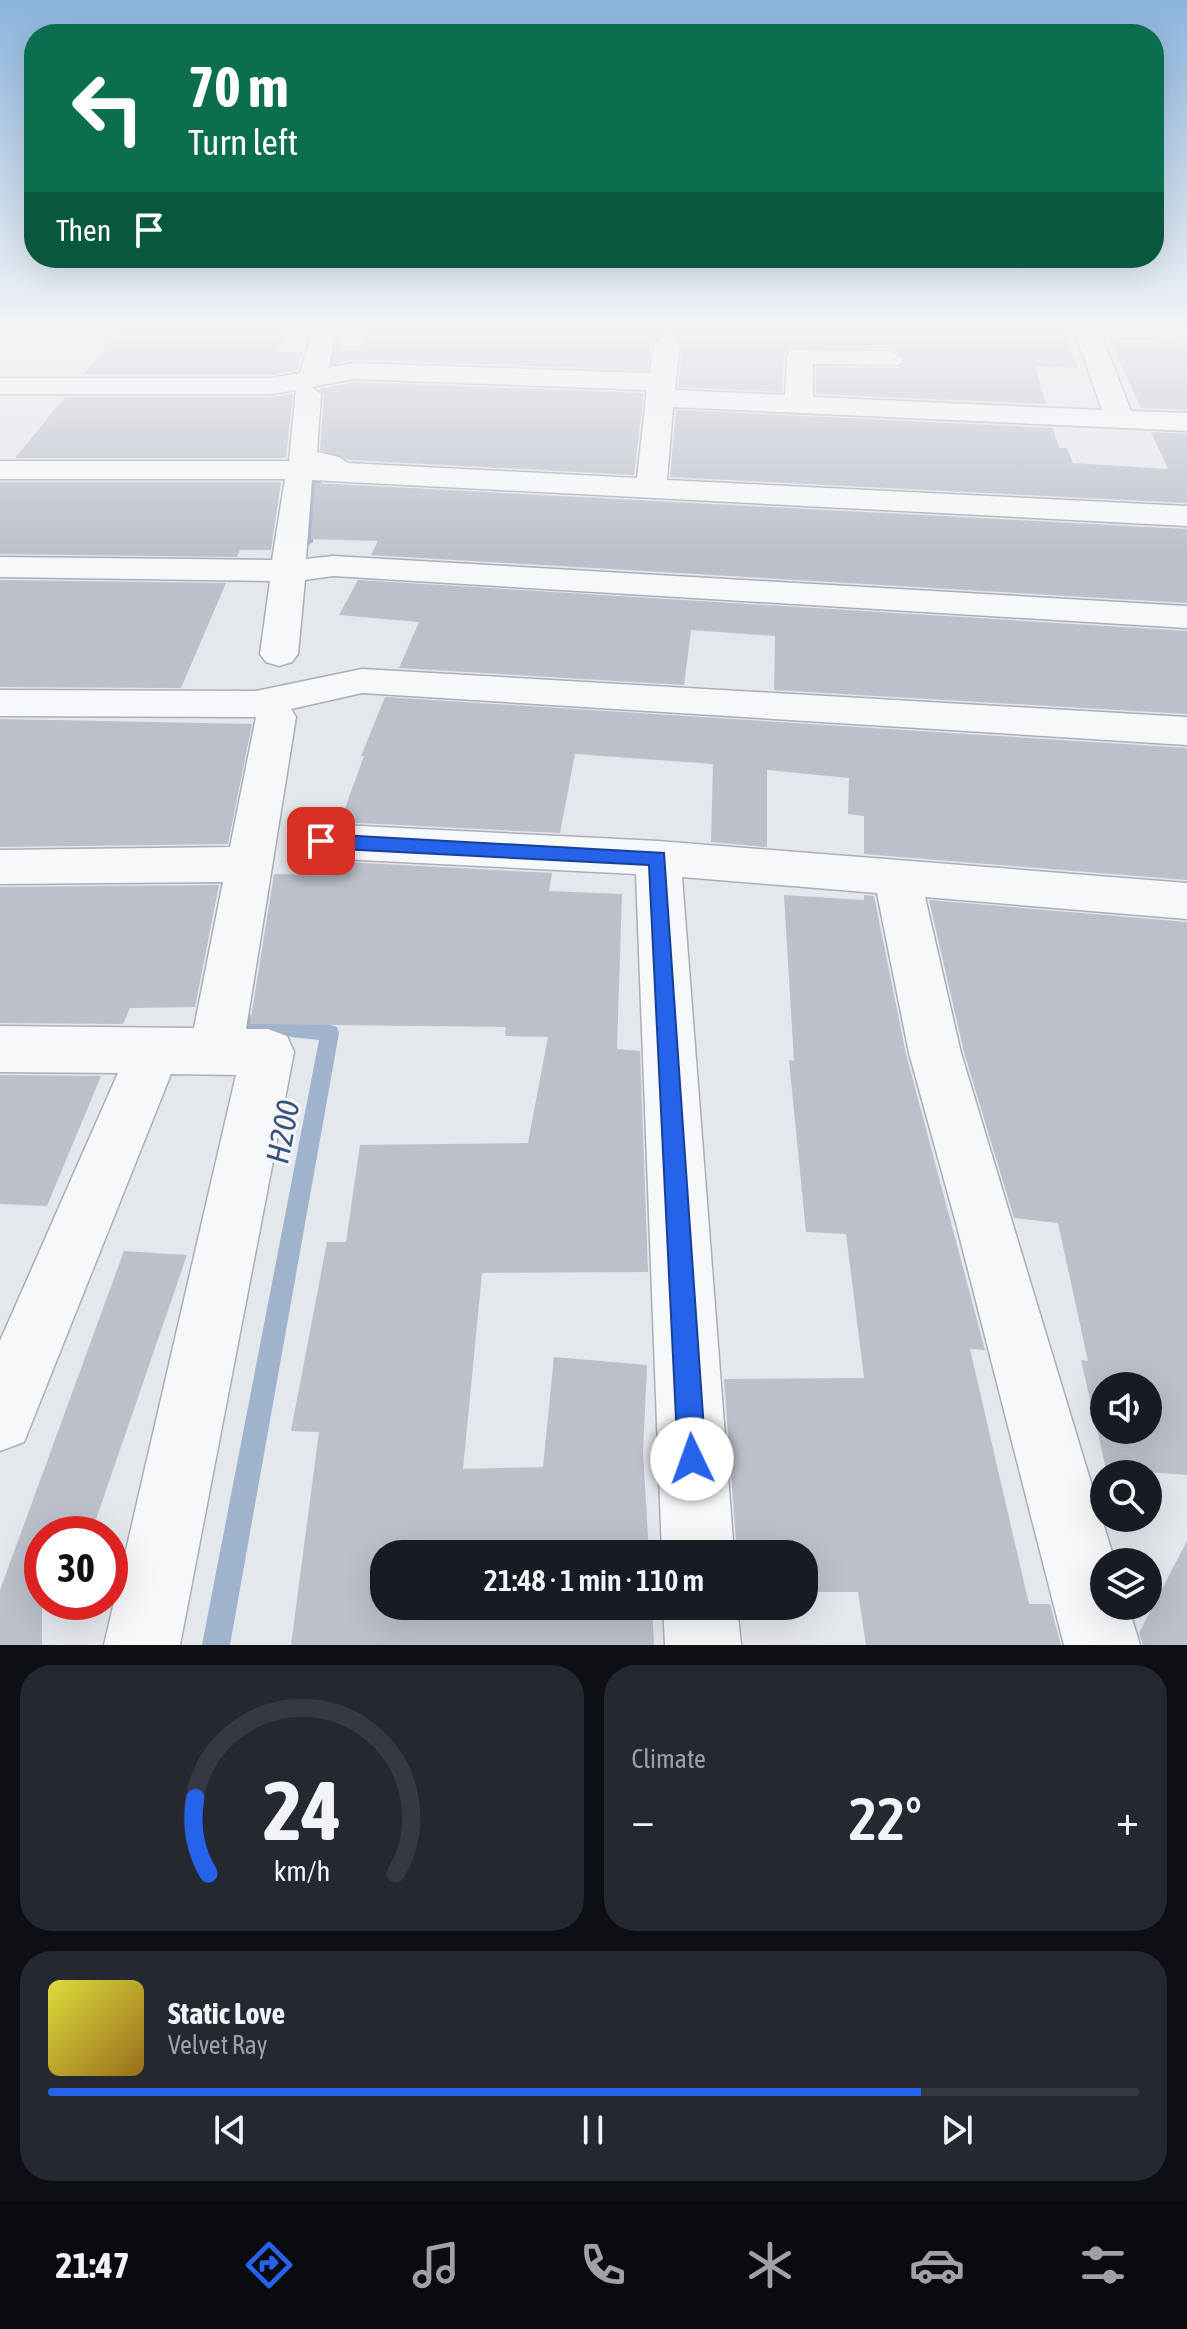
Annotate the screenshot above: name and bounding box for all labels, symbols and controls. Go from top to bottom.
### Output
text: 70 m [188,55,289,119]
icon: left [56,56,160,160]
text: Turn left [188,121,298,163]
icon: arrive [127,208,171,252]
text: Then [56,213,111,247]
pin [287,807,355,875]
icon: arrive [299,819,343,863]
water label: H200 [258,1097,307,1167]
map controls [1090,1372,1162,1620]
button: sound [1090,1372,1162,1444]
position arrow [650,1417,734,1501]
button: search [1090,1460,1162,1532]
speed limit sign: 30 [24,1516,128,1620]
button: layers [1090,1548,1162,1620]
text: 21:48 · 1 min · 110 m [484,1563,704,1597]
text: Climate [632,1744,706,1774]
text: 24 [263,1762,341,1858]
text: 22° [849,1784,922,1853]
text: − [632,1794,654,1844]
text: + [1116,1794,1139,1844]
text: km/h [273,1854,330,1887]
text: Static Love [168,1996,285,2030]
text: Velvet Ray [168,2030,268,2060]
icon: previous [208,2108,252,2152]
icon: pause [571,2108,615,2152]
icon: next [935,2108,979,2152]
icon: directions [241,2237,297,2293]
icon: music [408,2237,464,2293]
icon: phone [575,2237,631,2293]
icon: climate [742,2237,798,2293]
icon: car [909,2237,965,2293]
icon: filters [1075,2237,1131,2293]
text: 21:47 [55,2244,130,2286]

